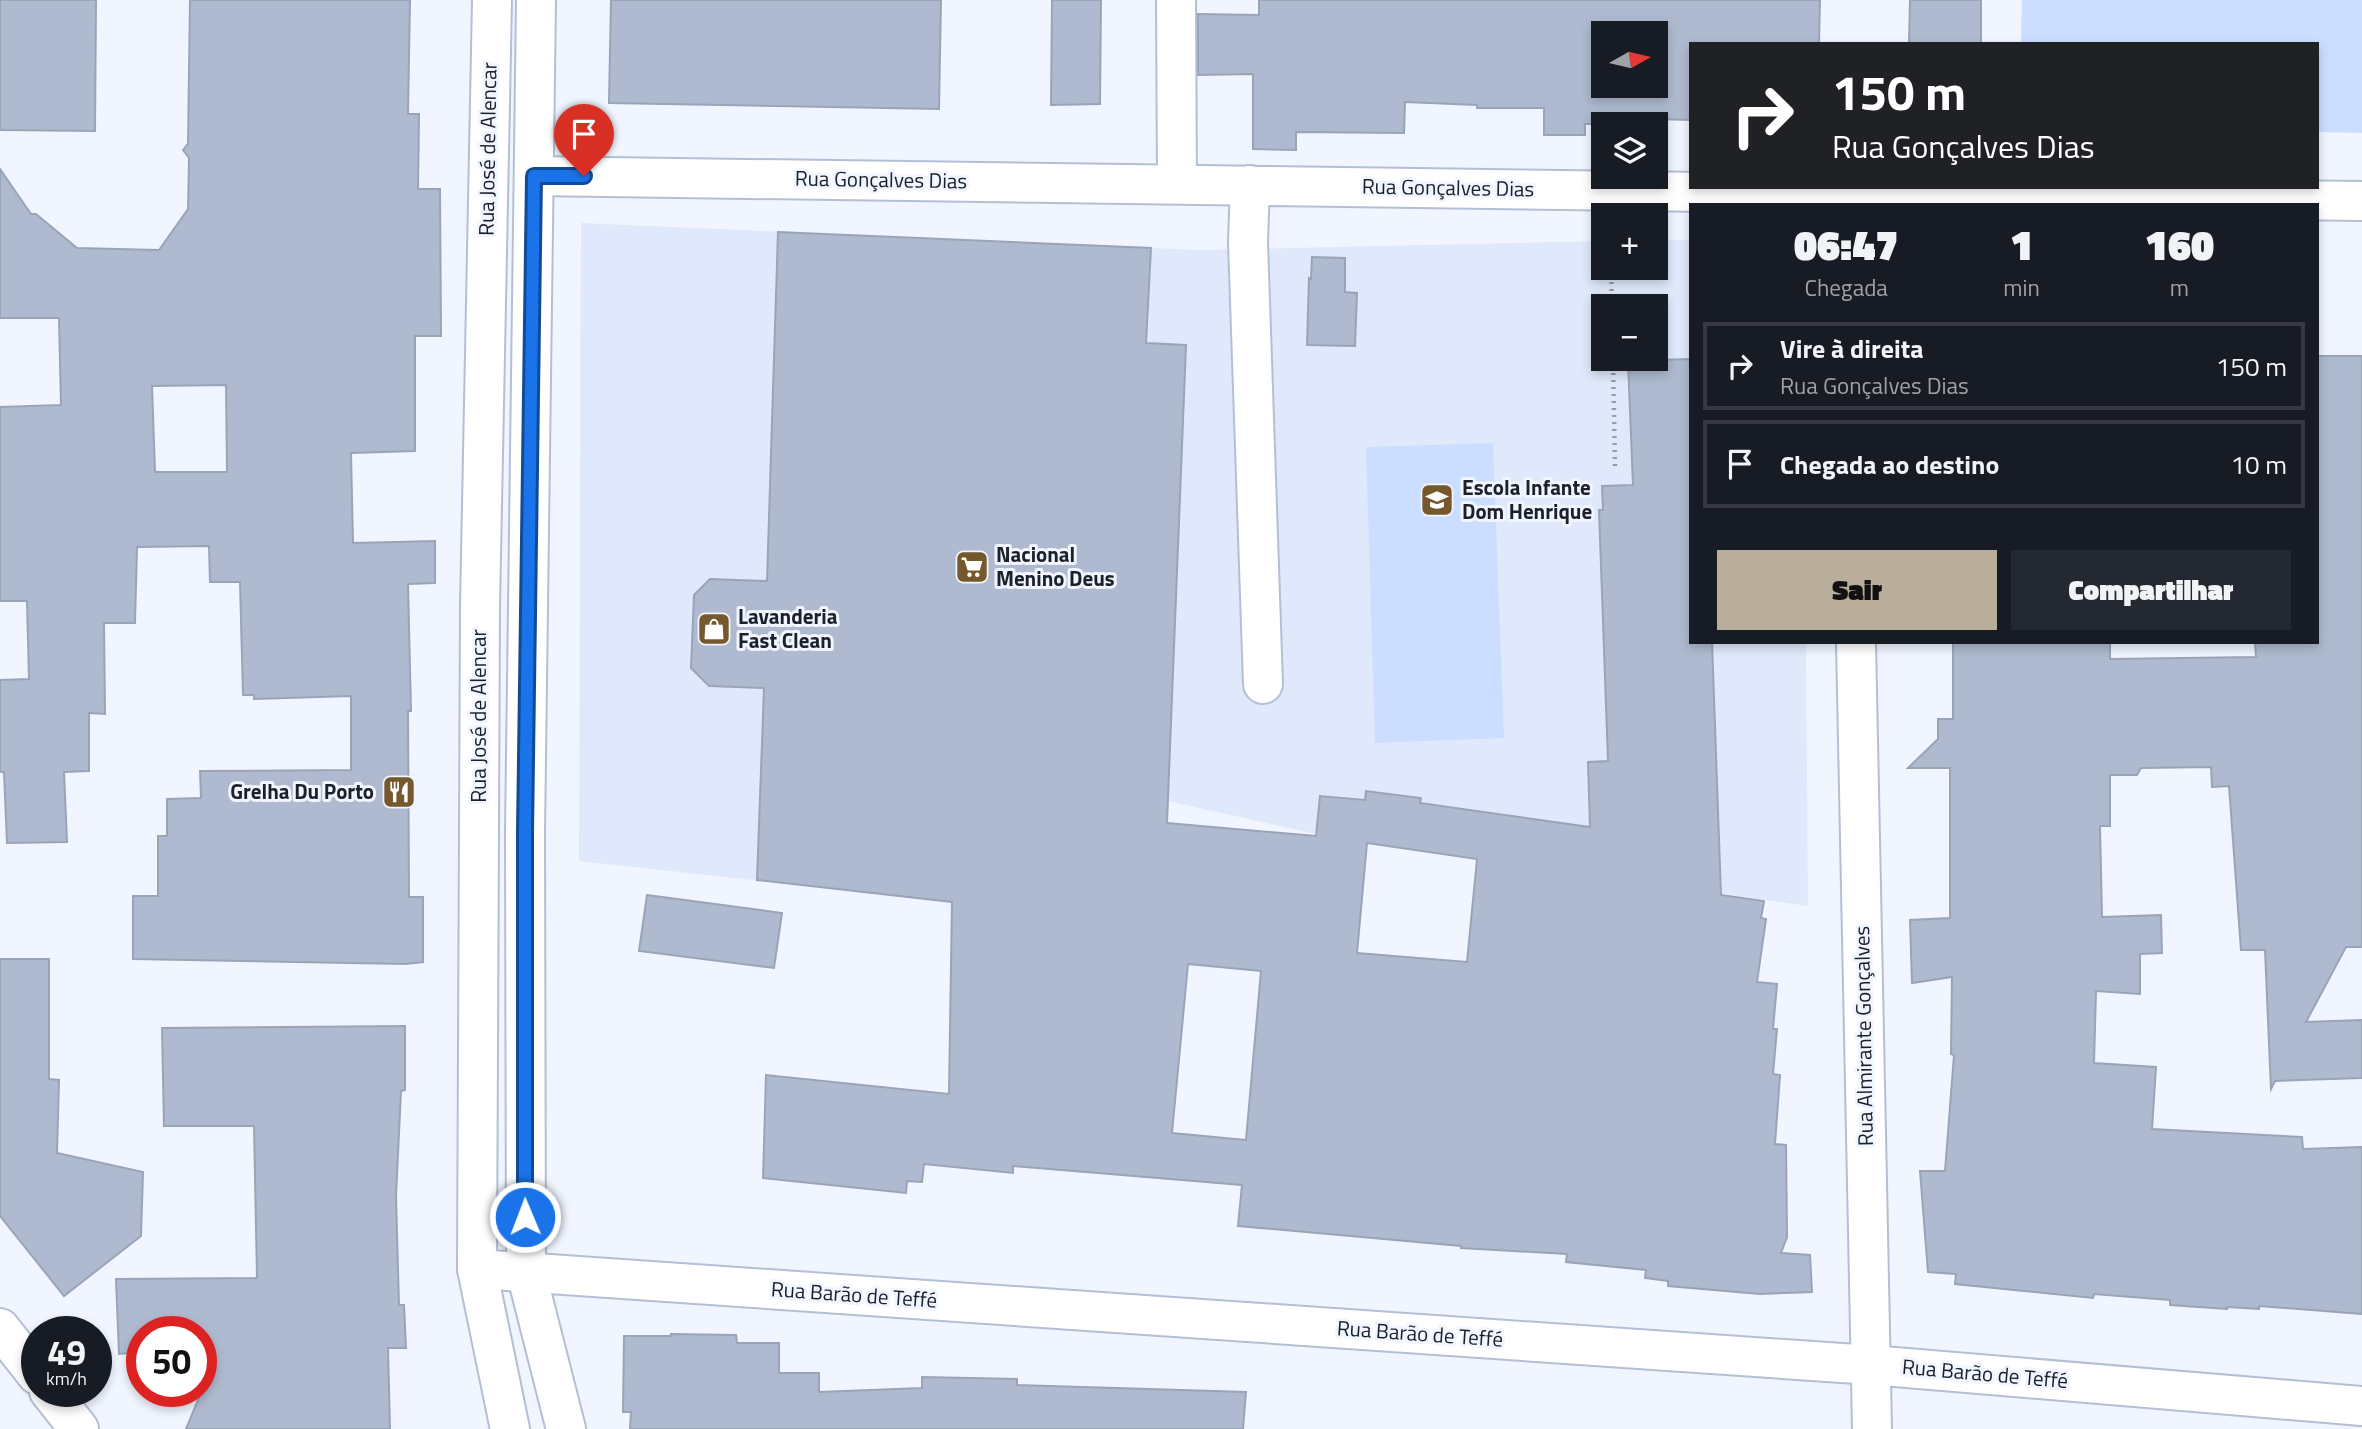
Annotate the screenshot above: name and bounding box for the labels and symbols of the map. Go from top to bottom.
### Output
north arrow [1591,21,1668,98]
street label: Rua José de Alencar [469,62,505,236]
pin [554,104,614,176]
street label: Rua Gonçalves Dias [795,161,967,197]
street label: Rua Gonçalves Dias [1362,169,1534,205]
place label: Escola Infante Dom Henrique [1462,471,1592,527]
school or university icon: Escola Infante Dom Henrique [1418,481,1456,519]
place label: Nacional Menino Deus [996,538,1115,594]
supermarket icon: Nacional Menino Deus [953,548,991,586]
place label: Lavanderia Fast Clean [738,600,838,656]
shop icon: Lavanderia Fast Clean [695,610,733,648]
street label: Rua José de Alencar [462,629,494,803]
restaurant icon: Grelha Du Porto [380,773,418,811]
place label: Grelha Du Porto [230,775,374,807]
street label: Rua Almirante Gonçalves [1845,926,1881,1146]
position arrow [488,1180,562,1254]
street label: Rua Barão de Teffé [770,1272,938,1316]
street label: Rua Barão de Teffé [1336,1311,1504,1355]
speed limit sign: 50 [126,1316,217,1407]
street label: Rua Barão de Teffé [1901,1350,2069,1396]

